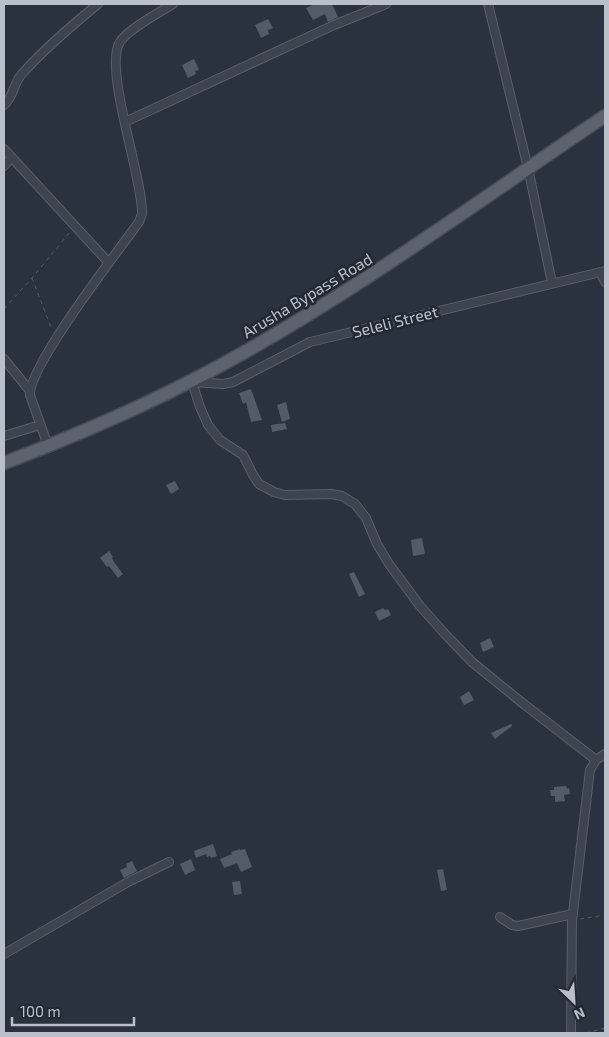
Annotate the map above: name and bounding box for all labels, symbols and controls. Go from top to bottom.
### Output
street label: Arusha Bypass Road [239,249,375,341]
street label: Seleli Street [350,301,440,341]
north arrow [549,977,599,1027]
scale bar [12,994,135,1026]
text: 100 m [20,1002,61,1020]
text: N [572,1004,588,1024]

